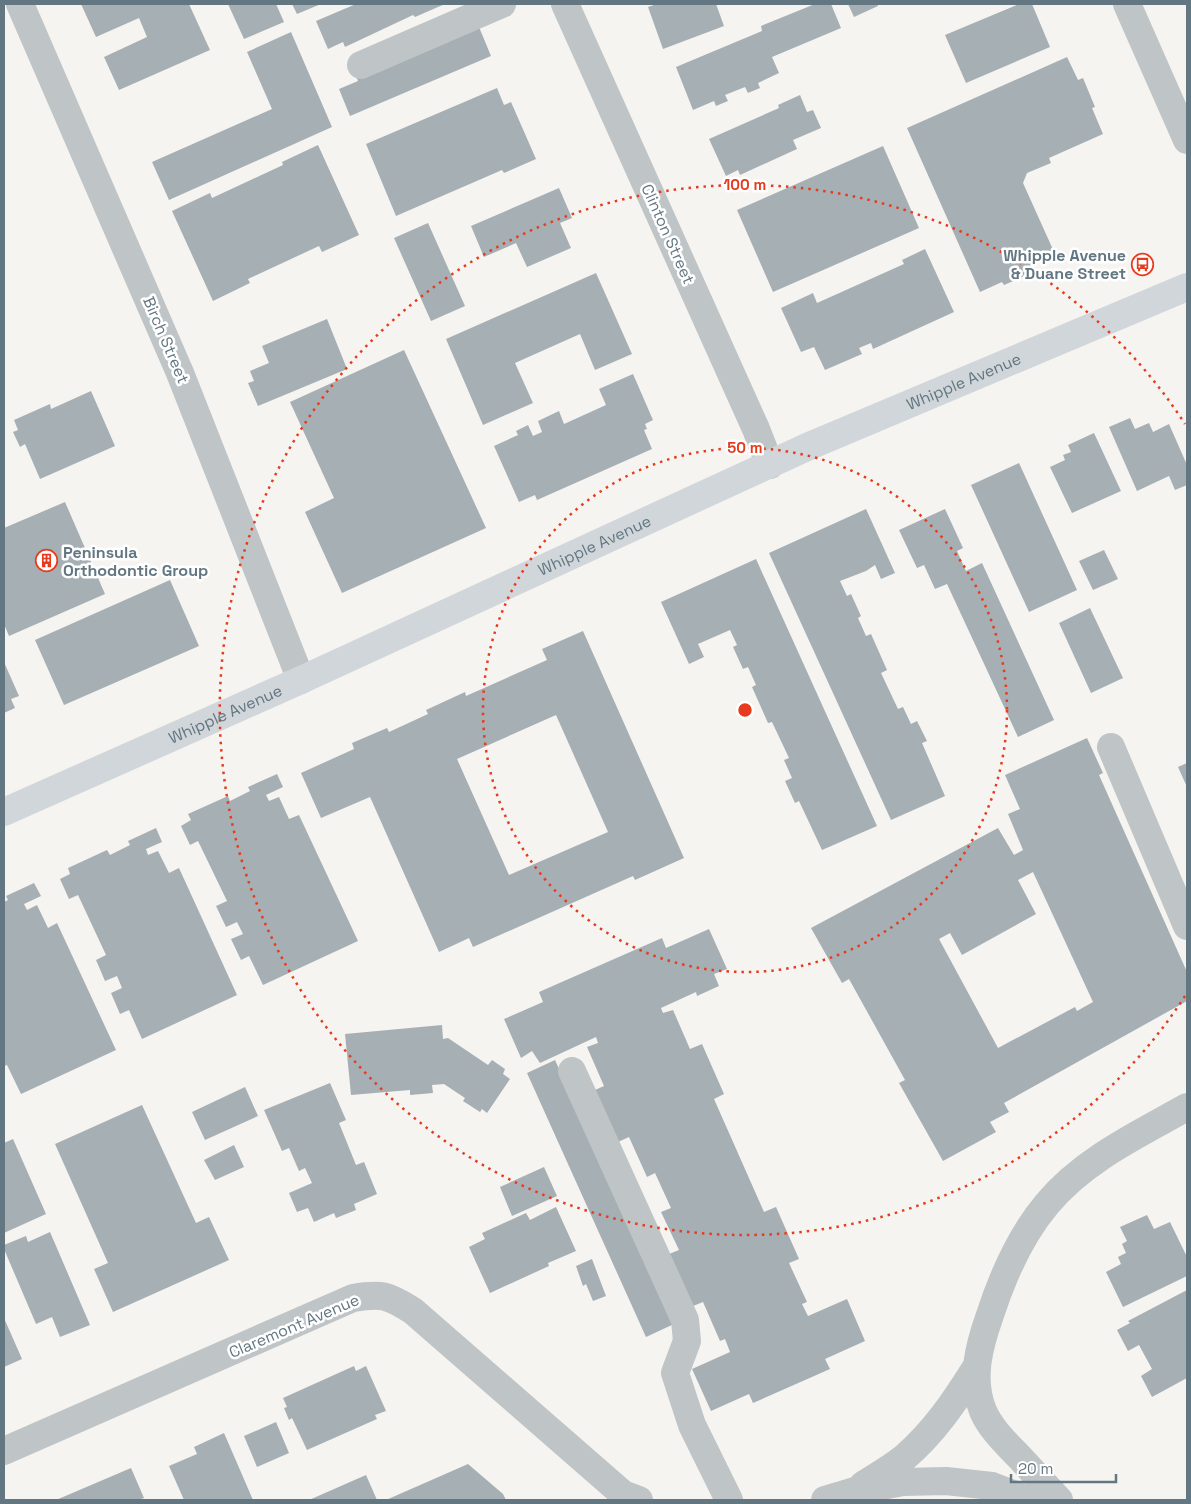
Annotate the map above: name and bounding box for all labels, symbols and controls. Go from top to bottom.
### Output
text: 100 m [724,175,766,194]
street label: Clinton Street [637,181,699,287]
place label: Whipple Avenue & Duane Street [1003,245,1126,284]
bus stop icon: Whipple Avenue & Duane Street [1130,252,1154,276]
street label: Birch Street [138,293,194,387]
street label: Whipple Avenue [903,348,1024,414]
text: 50 m [727,438,763,457]
street label: Whipple Avenue [534,510,654,580]
place label: Peninsula Orthodontic Group [63,542,208,581]
building icon: Peninsula Orthodontic Group [35,549,59,573]
street label: Whipple Avenue [165,679,285,748]
centre of rings [736,701,754,719]
street label: Claremont Avenue [226,1289,362,1363]
scale bar [1011,1452,1116,1484]
text: 20 m [1018,1459,1053,1478]

